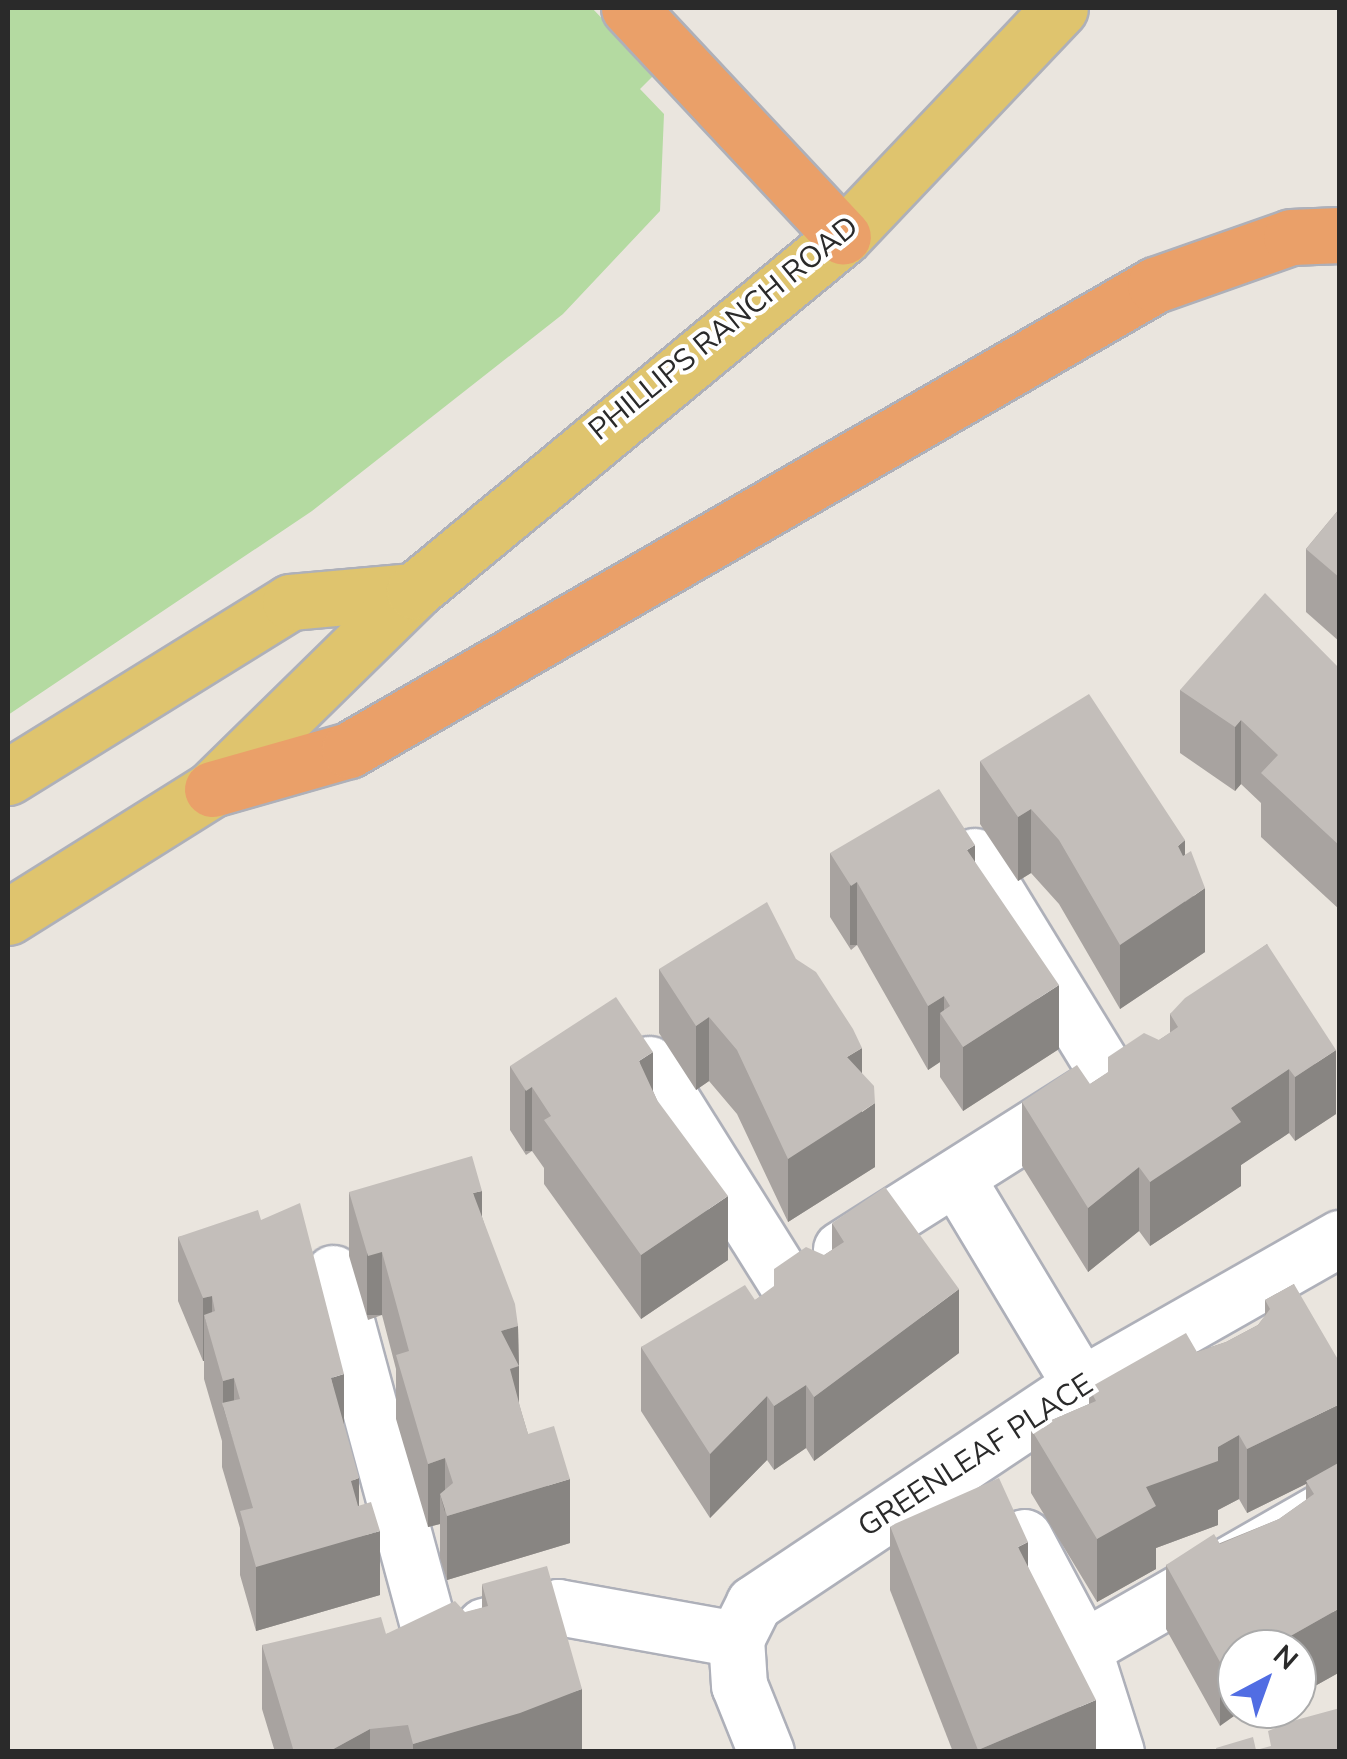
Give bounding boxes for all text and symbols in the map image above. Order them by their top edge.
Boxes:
street label: PHILLIPS RANCH ROAD [582,209,866,449]
street label: GREENLEAF PLACE [852,1367,1100,1545]
north arrow [1217,1629,1317,1729]
text: N [1265,1637,1306,1679]

